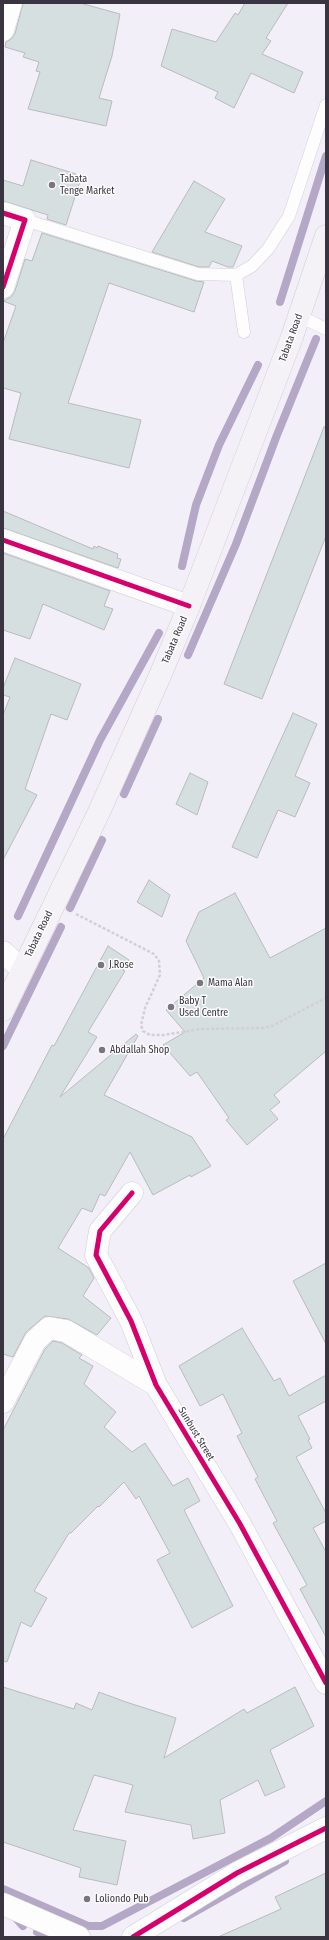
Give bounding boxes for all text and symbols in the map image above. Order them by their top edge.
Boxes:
place label: Tabata Tenge Market [60,173,114,196]
marker: Tabata Tenge Market [47,180,57,190]
street label: Tabata Road [277,312,305,364]
street label: Tabata Road [160,614,190,666]
street label: Tabata Road [23,909,55,959]
place label: J.Rose [109,959,134,971]
marker: J.Rose [96,960,106,970]
place label: Mama Alan [208,977,253,989]
marker: Mama Alan [195,978,205,988]
place label: Baby T Used Centre [179,995,228,1018]
marker: Baby T Used Centre [166,1002,176,1012]
place label: Abdallah Shop [110,1044,169,1056]
marker: Abdallah Shop [97,1045,107,1055]
street label: Sunbust Street [175,1405,217,1463]
place label: Loliondo Pub [95,1893,149,1905]
marker: Loliondo Pub [82,1894,92,1904]

